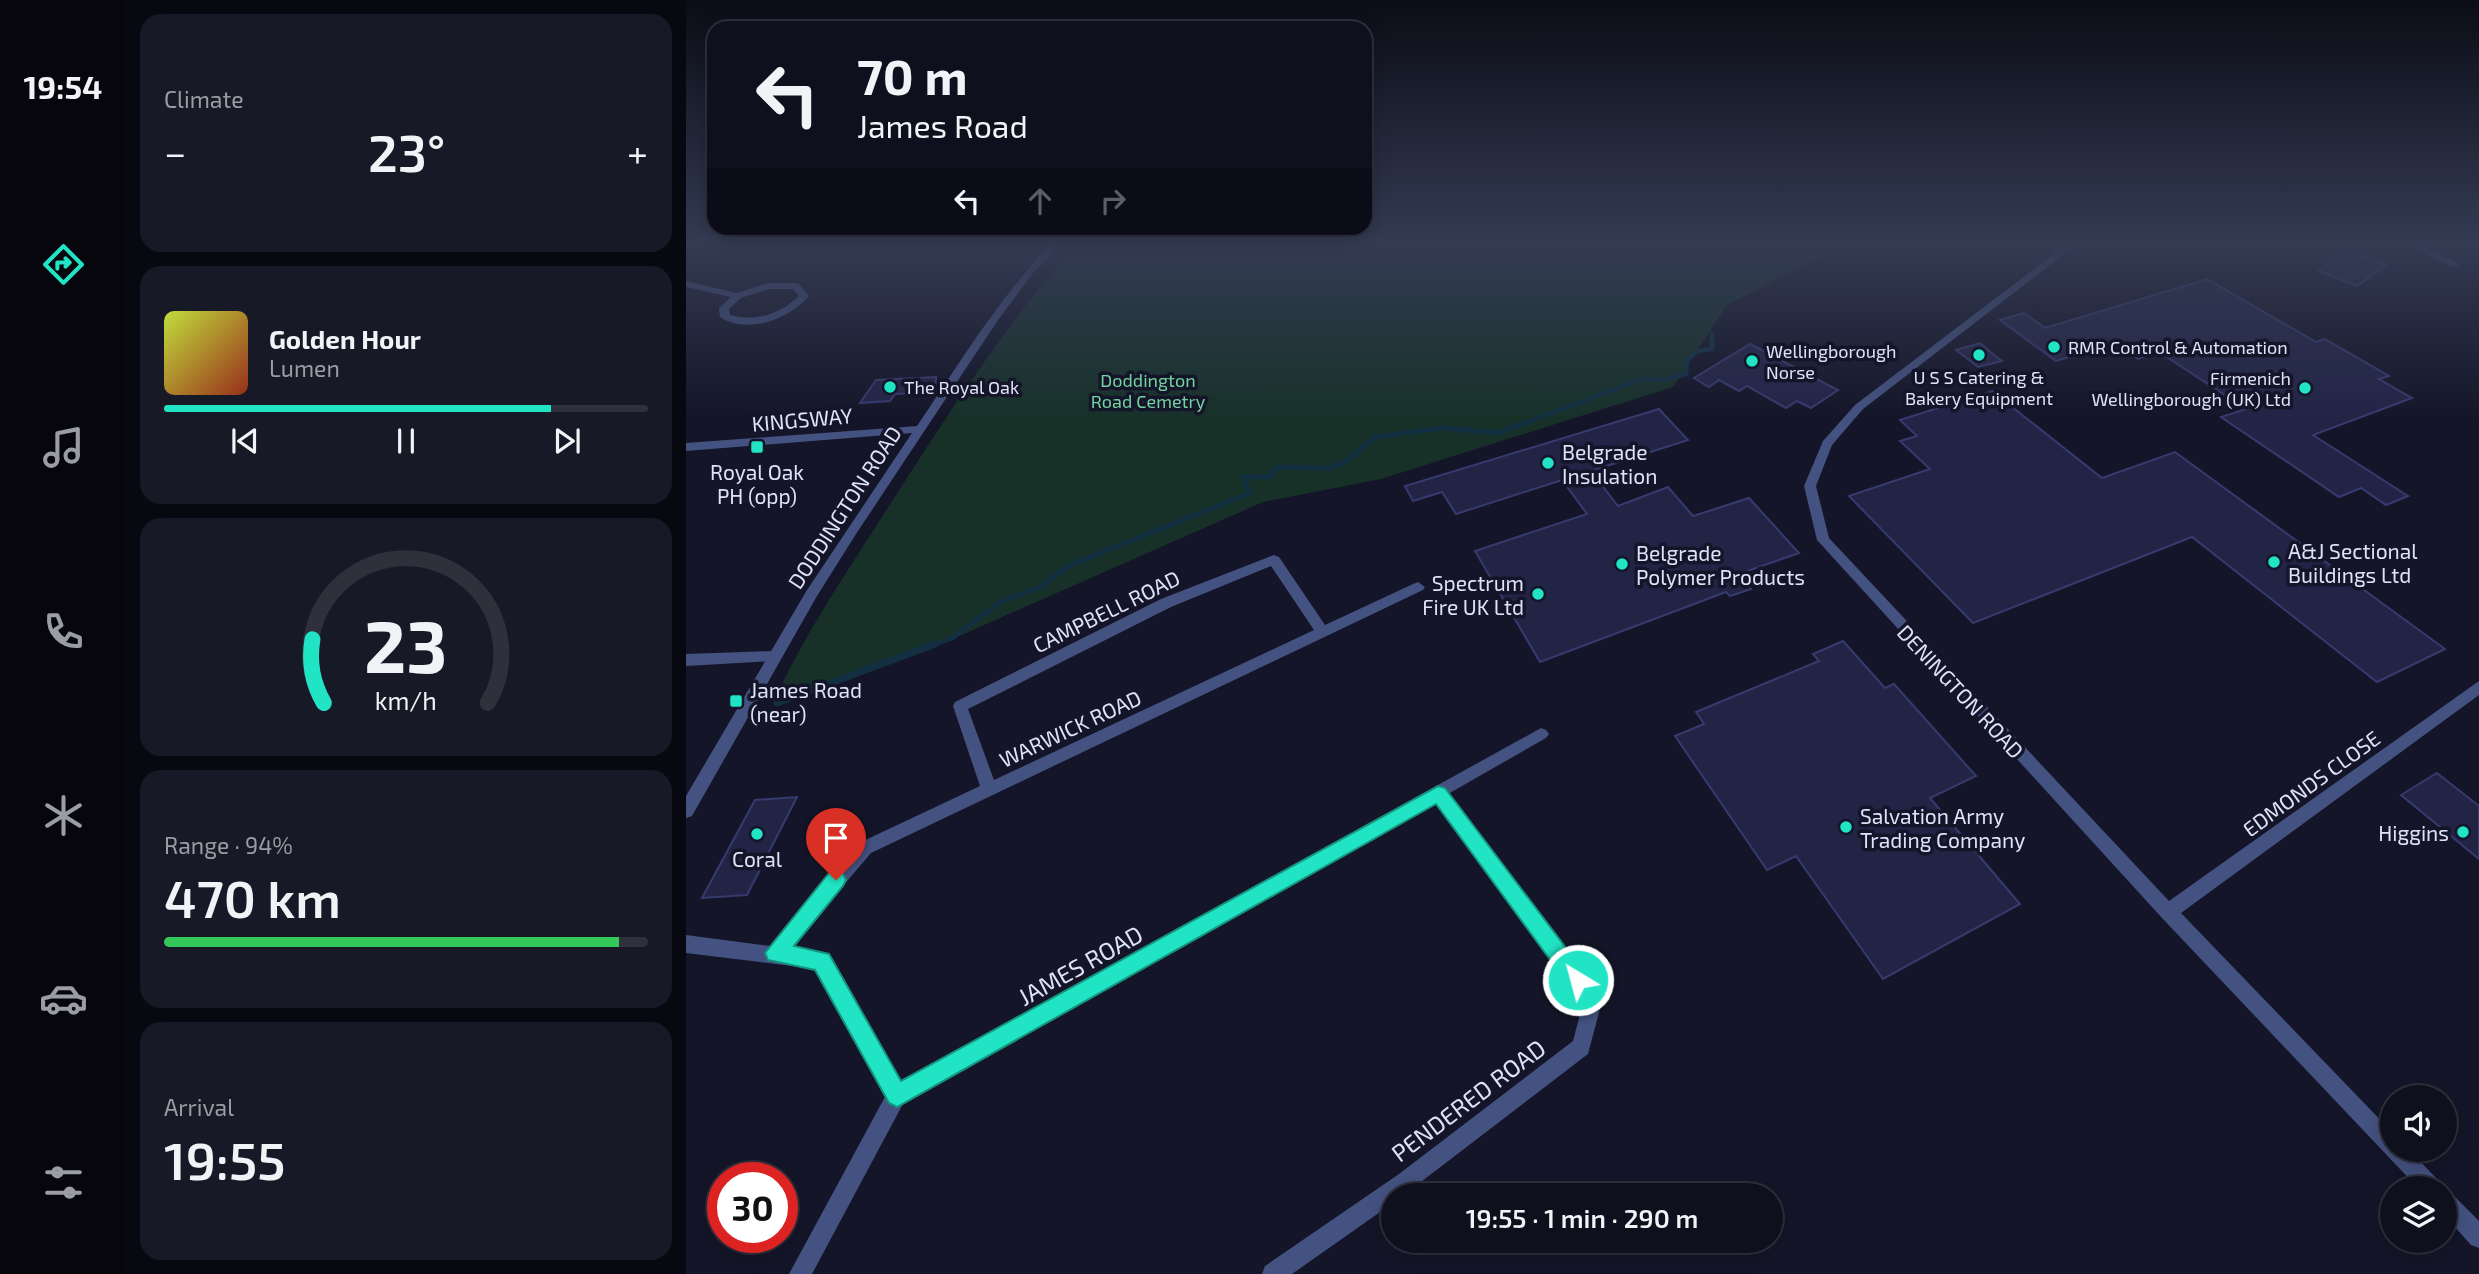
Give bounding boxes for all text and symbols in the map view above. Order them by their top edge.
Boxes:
text: 70 m [857,46,968,105]
icon: left [742,49,833,140]
text: 19:54 [24,67,102,105]
text: Climate [164,85,244,113]
text: James Road [857,106,1028,144]
text: 23° [368,120,445,182]
text: − [164,129,186,175]
text: + [627,129,648,175]
icon: left [948,182,986,220]
icon: ahead [1021,182,1059,220]
icon: right [1094,182,1132,220]
icon: directions [39,240,88,289]
text: Golden Hour [269,323,421,354]
place label: RMR Control & Automation [2068,336,2288,358]
marker: RMR Control & Automation [2046,339,2062,355]
place label: Wellingborough Norse [1766,340,1897,383]
marker: U S S Catering & Bakery Equipment [1971,347,1987,363]
marker: Wellingborough Norse [1744,353,1760,369]
text: Lumen [269,354,340,382]
place label: U S S Catering & Bakery Equipment [1905,366,2053,409]
place label: Firmenich Wellingborough (UK) Ltd [2091,367,2291,410]
park label: Doddington Road Cemetry [1091,369,1206,412]
place label: The Royal Oak [904,376,1019,398]
marker: The Royal Oak [882,379,898,395]
marker: Firmenich Wellingborough (UK) Ltd [2297,380,2313,396]
street label: KINGSWAY [751,402,853,436]
street label: DODDINGTON ROAD [782,421,906,593]
icon: previous [226,422,264,460]
icon: pause [387,422,425,460]
icon: next [548,422,586,460]
icon: music [39,423,88,472]
marker: Royal Oak PH (opp) [749,439,765,455]
place label: Belgrade Insulation [1562,439,1657,488]
marker: Belgrade Insulation [1540,455,1556,471]
place label: Royal Oak PH (opp) [710,459,804,508]
place label: A&J Sectional Buildings Ltd [2288,538,2418,587]
place label: Belgrade Polymer Products [1636,540,1805,589]
marker: A&J Sectional Buildings Ltd [2266,554,2282,570]
marker: Belgrade Polymer Products [1614,556,1630,572]
street label: CAMPBELL ROAD [1028,565,1184,657]
place label: Spectrum Fire UK Ltd [1422,570,1524,619]
marker: Spectrum Fire UK Ltd [1530,586,1546,602]
text: 23 [364,600,448,688]
icon: phone [39,607,88,656]
street label: DENINGTON ROAD [1893,619,2029,763]
place label: James Road (near) [750,677,862,726]
street label: WARWICK ROAD [995,684,1145,772]
text: km/h [375,685,437,715]
marker: James Road (near) [728,693,744,709]
street label: EDMONDS CLOSE [2238,725,2384,841]
icon: climate [39,791,88,840]
place label: Salvation Army Trading Company [1860,803,2025,852]
pin [806,808,866,880]
icon: arrive [817,819,855,857]
marker: Salvation Army Trading Company [1838,819,1854,835]
place label: Higgins [2378,820,2449,845]
marker: Higgins [2455,824,2471,840]
marker: Coral [749,826,765,842]
text: Range · 94% [164,831,293,859]
place label: Coral [732,846,783,871]
text: 470 km [164,866,341,928]
street label: JAMES ROAD [1013,919,1147,1011]
position arrow [1541,943,1615,1017]
icon: car [39,974,88,1023]
street label: PENDERED ROAD [1385,1033,1551,1167]
map controls [2380,1085,2457,1253]
button: sound [2380,1085,2457,1162]
text: Arrival [164,1093,234,1121]
text: 19:55 [164,1128,286,1190]
icon: filters [39,1158,88,1207]
speed limit sign: 30 [707,1162,798,1253]
button: layers [2380,1176,2457,1253]
text: 19:55 · 1 min · 290 m [1466,1202,1698,1233]

